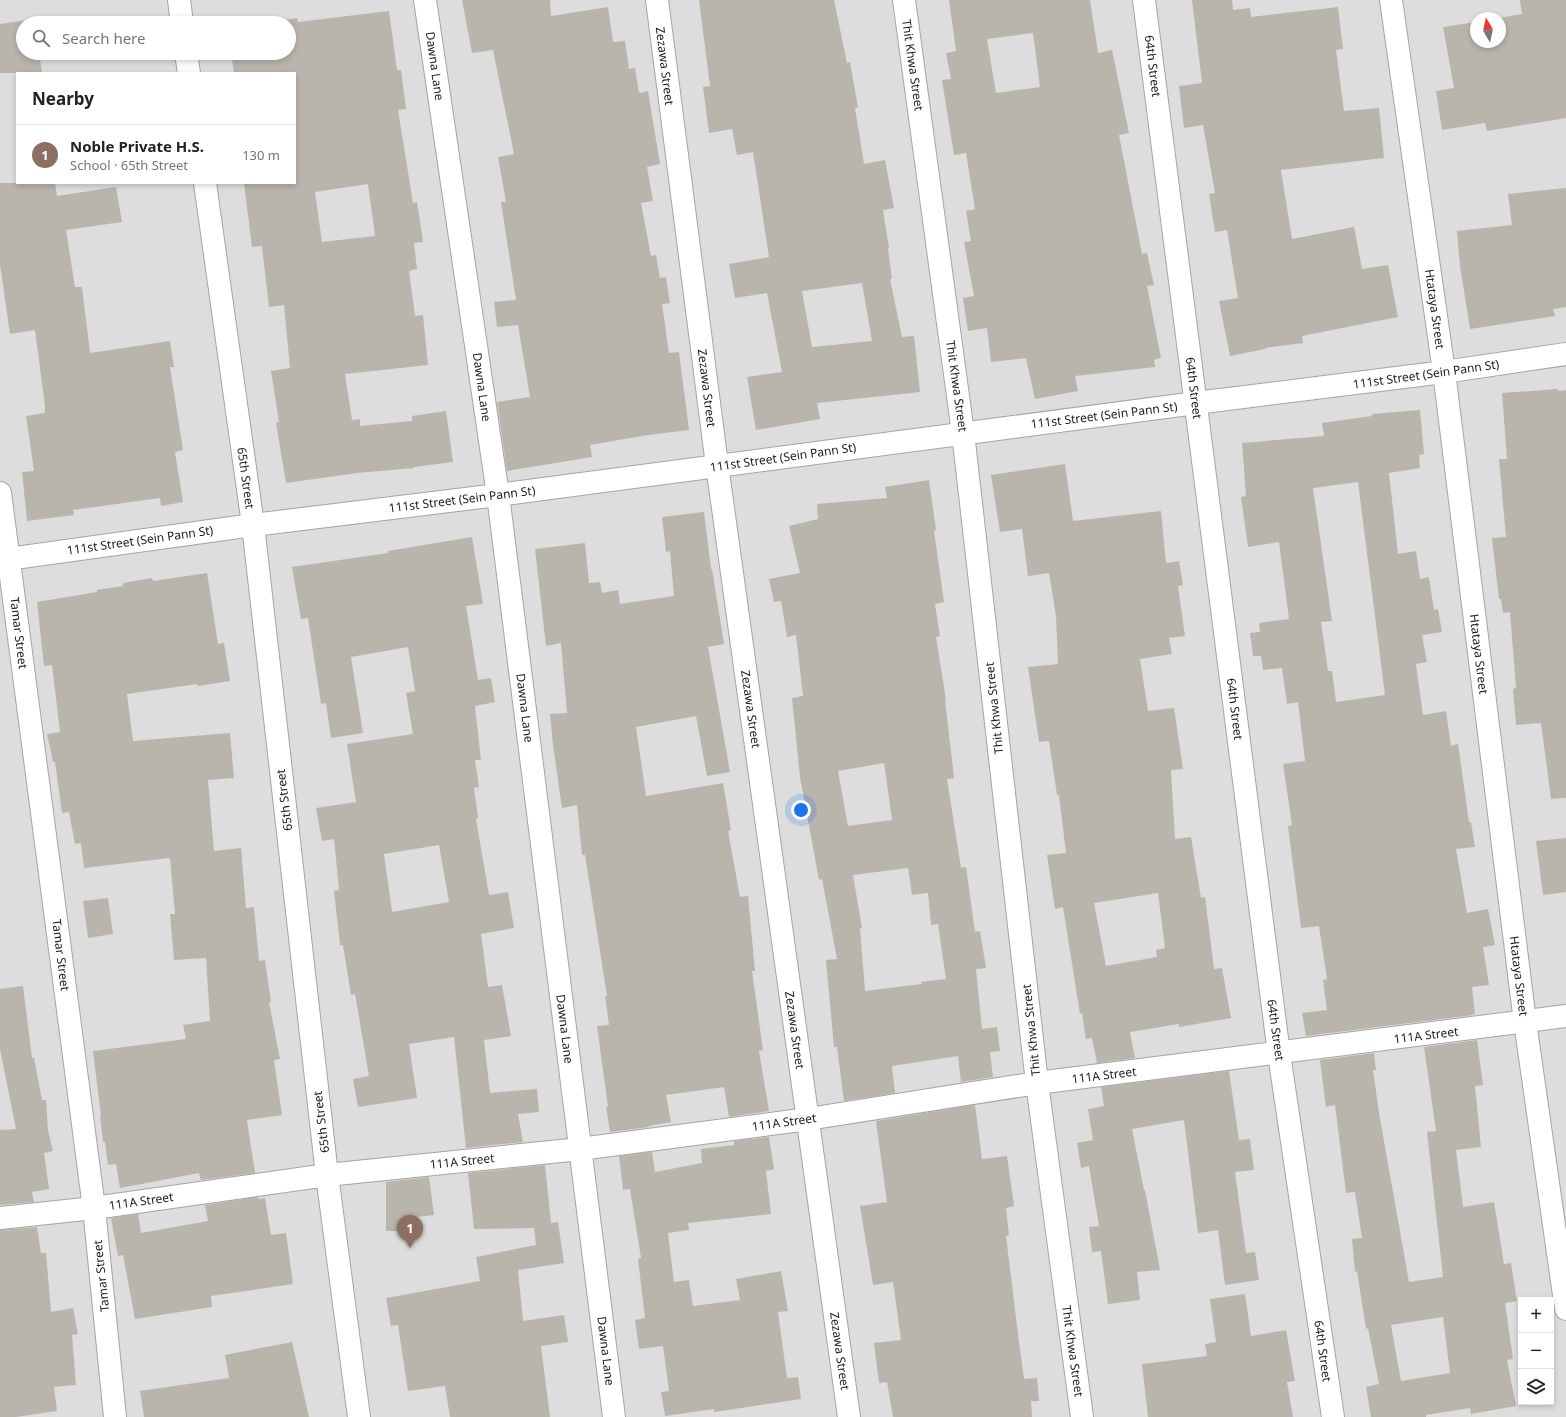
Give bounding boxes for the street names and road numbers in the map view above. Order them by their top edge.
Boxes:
street label: Thit Khwa Street [898,18,928,113]
street label: Zezawa Street [652,26,678,107]
street label: Dawna Lane [422,30,448,102]
street label: 64th Street [1141,34,1165,99]
street label: Htataya Street [1421,268,1449,351]
street label: Thit Khwa Street [942,339,972,434]
street label: Zezawa Street [694,348,720,429]
street label: Dawna Lane [469,351,495,423]
street label: 111st Street (Sein Pann St) [1352,355,1501,393]
street label: 64th Street [1182,356,1206,421]
street label: 111st Street (Sein Pann St) [1030,398,1179,432]
street label: 111st Street (Sein Pann St) [709,438,858,476]
street label: 65th Street [233,446,259,511]
street label: 111st Street (Sein Pann St) [388,482,537,516]
street label: 111st Street (Sein Pann St) [66,521,215,559]
street label: Tamar Street [6,596,32,670]
street label: Htataya Street [1466,613,1492,696]
street label: Thit Khwa Street [981,661,1007,755]
street label: Zezawa Street [737,669,765,750]
street label: Dawna Lane [512,673,538,744]
street label: 64th Street [1223,677,1247,742]
street label: 65th Street [272,767,296,832]
street label: Tamar Street [48,918,74,992]
street label: Htataya Street [1506,935,1532,1018]
street label: Thit Khwa Street [1018,983,1044,1077]
street label: Zezawa Street [781,990,809,1071]
street label: Dawna Lane [552,994,578,1065]
street label: 64th Street [1263,998,1289,1063]
street label: 111A Street [1393,1023,1460,1047]
street label: 111A Street [1071,1063,1138,1087]
street label: 65th Street [309,1089,333,1154]
street label: 111A Street [751,1109,818,1135]
street label: 111A Street [429,1149,496,1173]
street label: 111A Street [108,1188,175,1214]
street label: Tamar Street [89,1239,113,1313]
street label: Thit Khwa Street [1058,1304,1088,1399]
street label: Zezawa Street [826,1311,854,1392]
street label: Dawna Lane [593,1316,619,1387]
street label: 64th Street [1310,1319,1336,1384]

